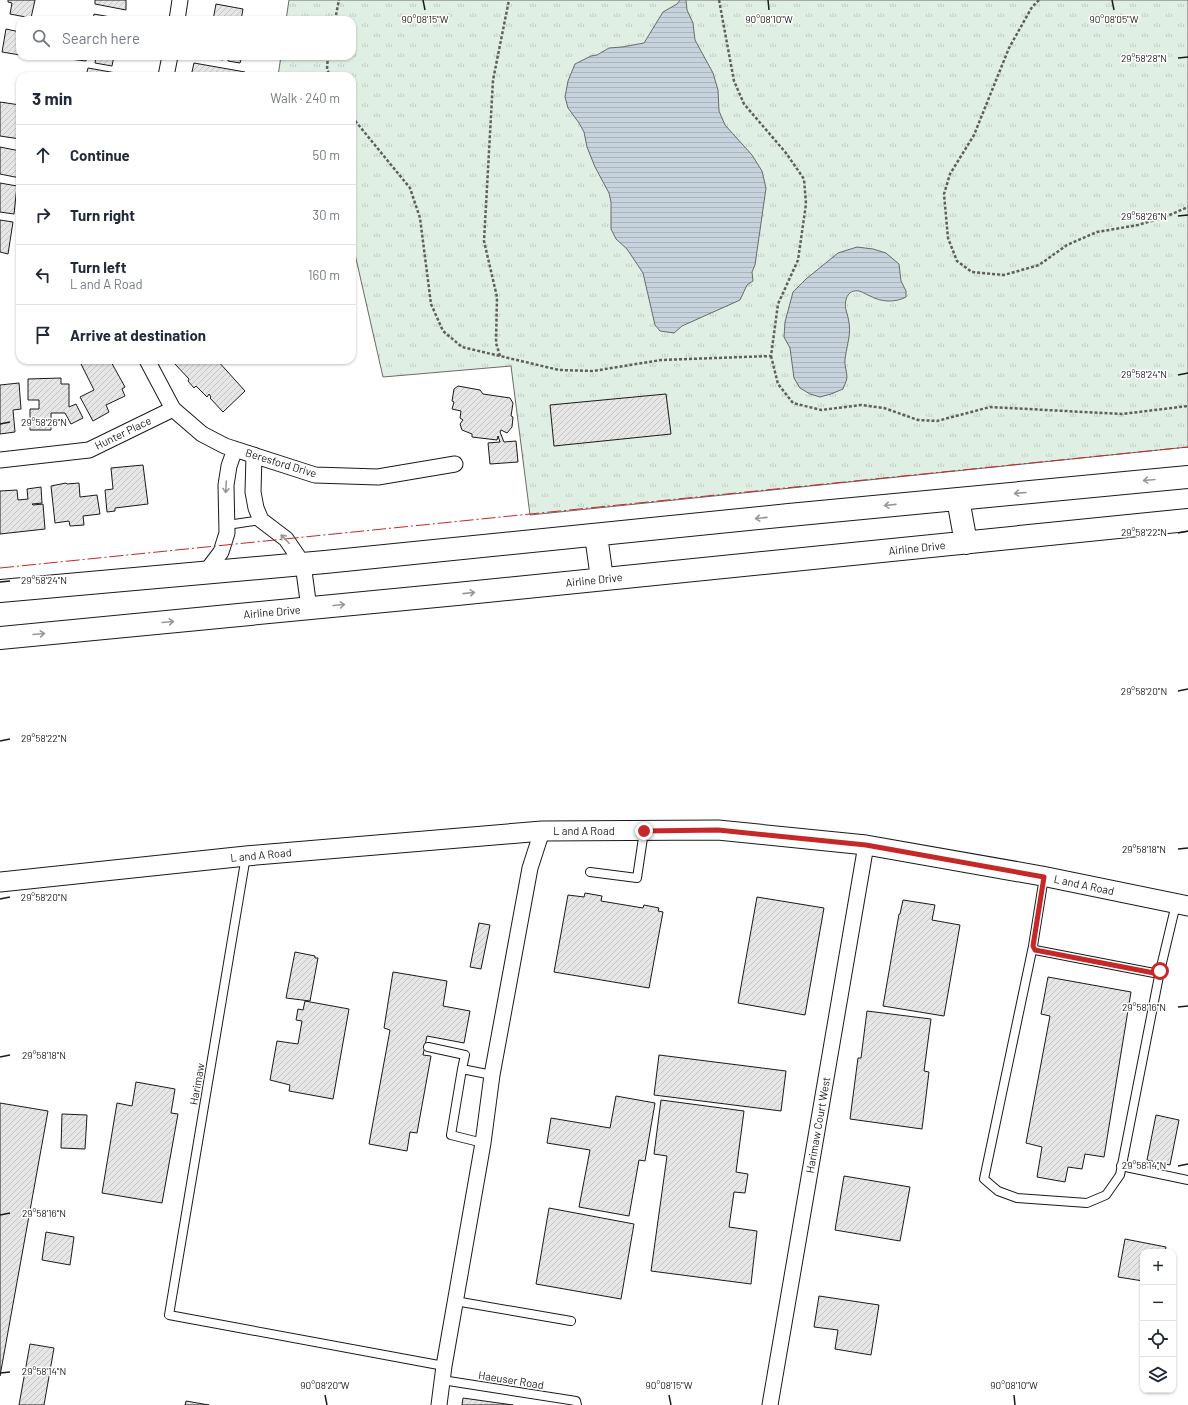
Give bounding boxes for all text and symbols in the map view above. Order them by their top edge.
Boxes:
text: 90°08'15"W [402,13,449,25]
text: 90°08'10"W [745,13,793,25]
text: 90°08'05"W [1089,13,1139,25]
search box [16,16,356,60]
icon: search [30,27,52,49]
text: Search here [62,29,140,47]
text: 29°58'28"N [1121,52,1167,64]
text: 3 min [32,88,72,108]
text: Walk · 240 m [270,90,340,106]
icon: ahead [32,144,54,166]
text: Continue [70,146,130,164]
text: 50 m [313,147,340,163]
icon: right [32,204,54,226]
text: Turn right [70,206,135,224]
text: 30 m [313,207,340,223]
text: 29°58'26"N [1121,210,1167,222]
text: Turn left [70,258,126,276]
icon: left [32,264,54,286]
text: 160 m [308,267,340,283]
text: L and A Road [70,276,142,292]
icon: arrive [32,324,54,346]
text: Arrive at destination [70,326,206,344]
text: 29°58'24"N [1121,368,1167,380]
street label: Hunter Place [92,413,153,452]
text: 29°58'26"N [21,416,67,428]
street label: Beresford Drive [244,446,318,480]
one-way arrow [1143,477,1156,484]
one-way arrow [222,480,230,493]
one-way arrow [1014,489,1027,496]
one-way arrow [884,502,897,509]
one-way arrow [755,514,768,522]
text: 29°58'22"N [1121,526,1167,538]
one-way arrow [280,534,290,544]
street label: Airline Drive [888,538,946,557]
street label: Airline Drive [565,570,623,589]
text: 29°58'24"N [21,574,67,586]
one-way arrow [462,589,475,597]
one-way arrow [332,602,345,609]
street label: Airline Drive [243,603,301,620]
one-way arrow [161,618,174,625]
one-way arrow [32,630,45,638]
text: 29°58'20"N [1121,685,1167,697]
text: 29°58'22"N [21,732,67,744]
route end [635,822,653,840]
street label: L and A Road [553,824,615,837]
text: 29°58'18"N [1122,843,1166,855]
street label: L and A Road [230,845,292,864]
street label: L and A Road [1053,872,1115,897]
text: 29°58'20"N [21,891,67,903]
route start [1151,962,1169,980]
text: 29°58'16"N [1122,1001,1166,1013]
text: 29°58'18"N [22,1049,66,1061]
street label: Harimaw [186,1062,207,1106]
street label: Harimaw Court West [803,1076,832,1174]
text: 29°58'14"N [1122,1159,1166,1171]
text: 29°58'16"N [22,1207,66,1219]
map controls [1140,1249,1176,1393]
button: + [1140,1249,1176,1285]
button: − [1140,1285,1176,1321]
button: locate [1140,1321,1176,1357]
button: layers [1140,1357,1176,1393]
text: 29°58'14"N [22,1365,66,1377]
street label: Haeuser Road [477,1368,545,1391]
text: 90°08'20"W [300,1379,350,1391]
text: 90°08'15"W [646,1379,693,1391]
text: 90°08'10"W [990,1379,1038,1391]

